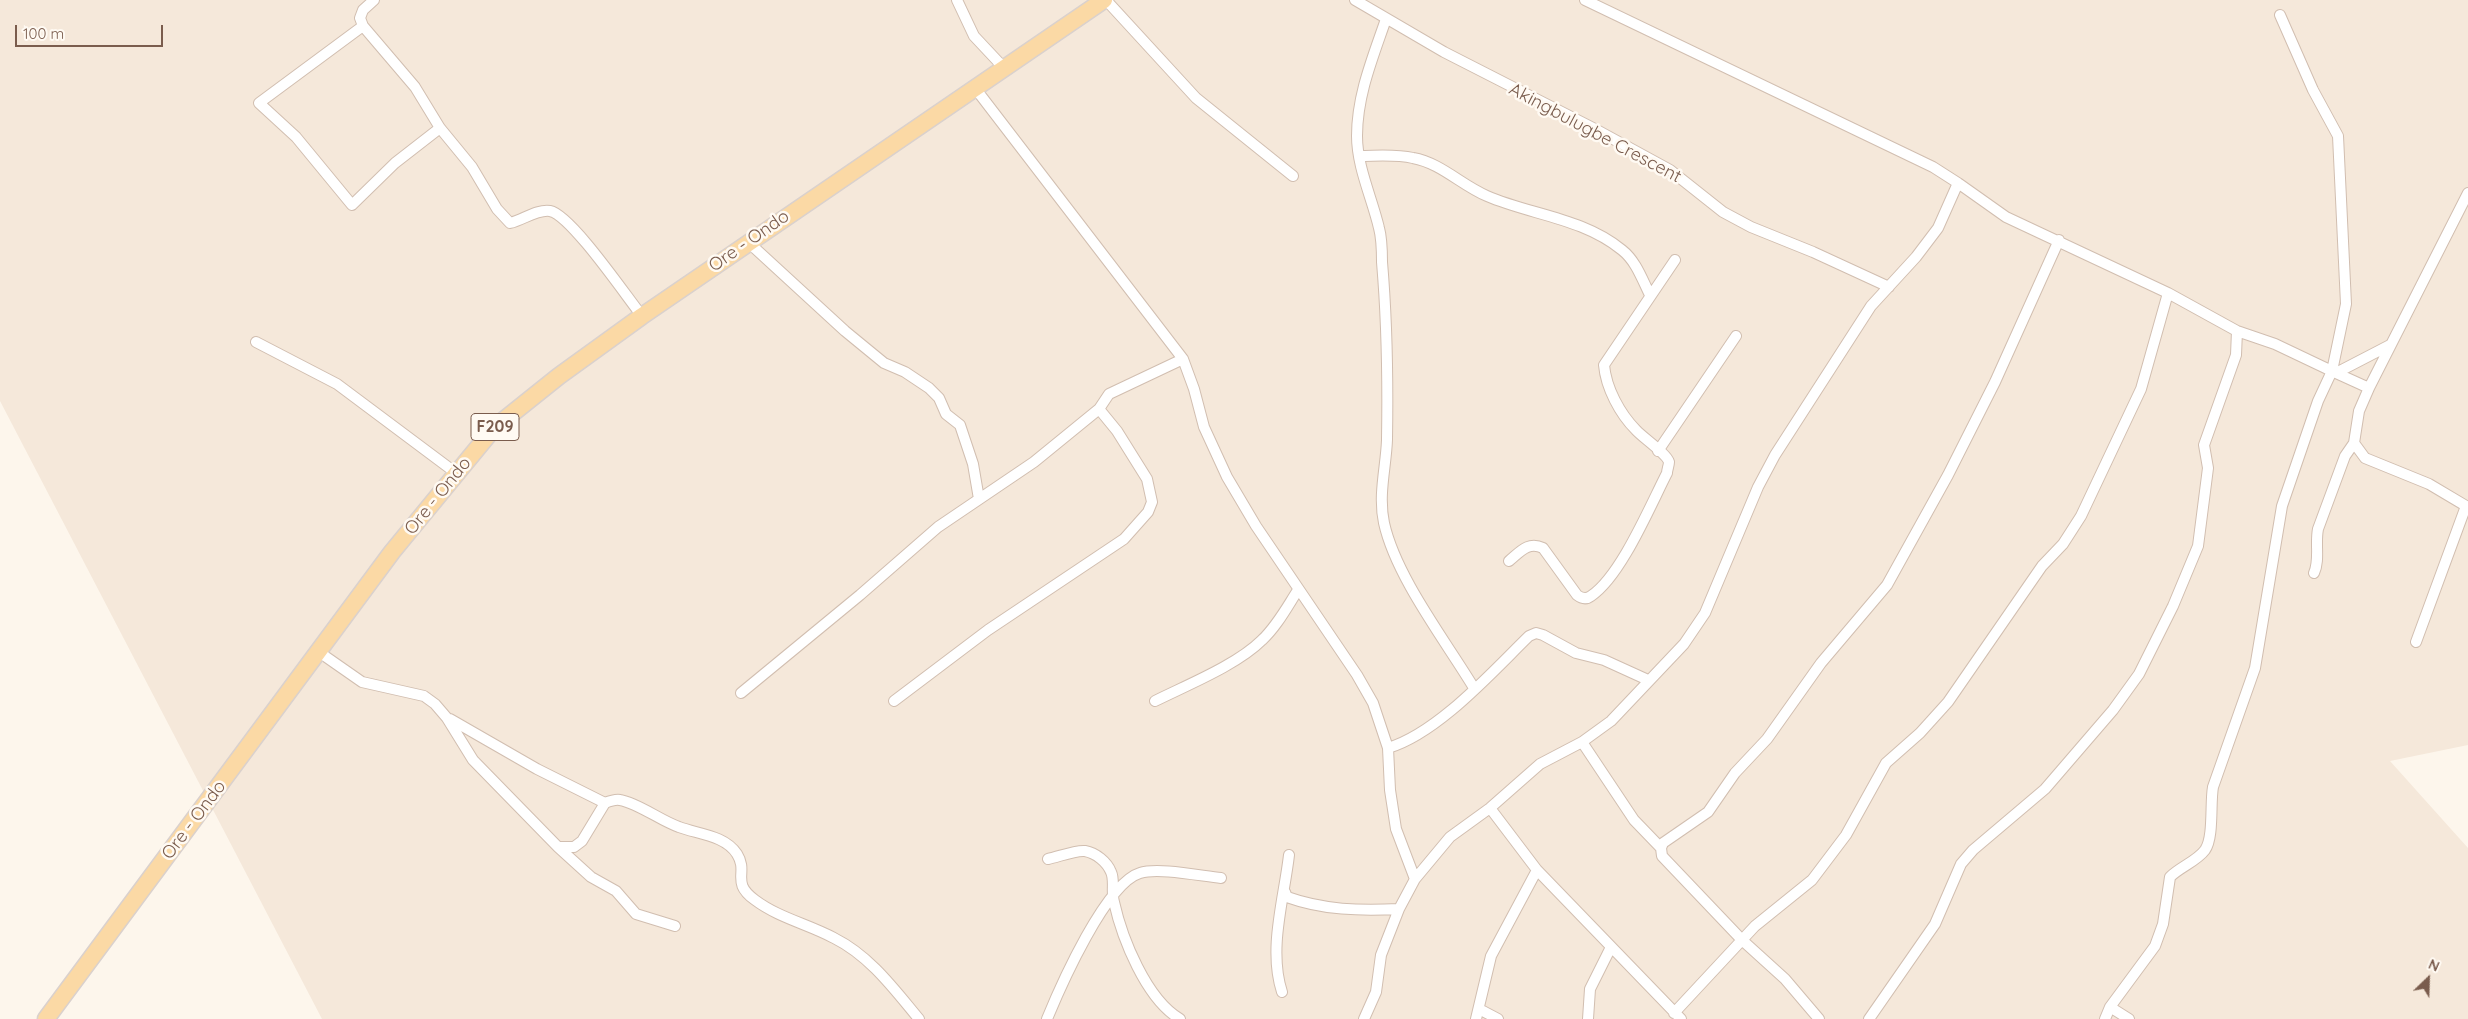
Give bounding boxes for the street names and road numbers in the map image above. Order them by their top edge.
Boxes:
street label: Akingbulugbe Crescent [1505,78,1685,188]
street label: Ore - Ondo [705,205,793,277]
road number: F209 [471,414,519,441]
street label: Ore - Ondo [400,453,476,539]
street label: Ore - Ondo [157,776,231,864]

